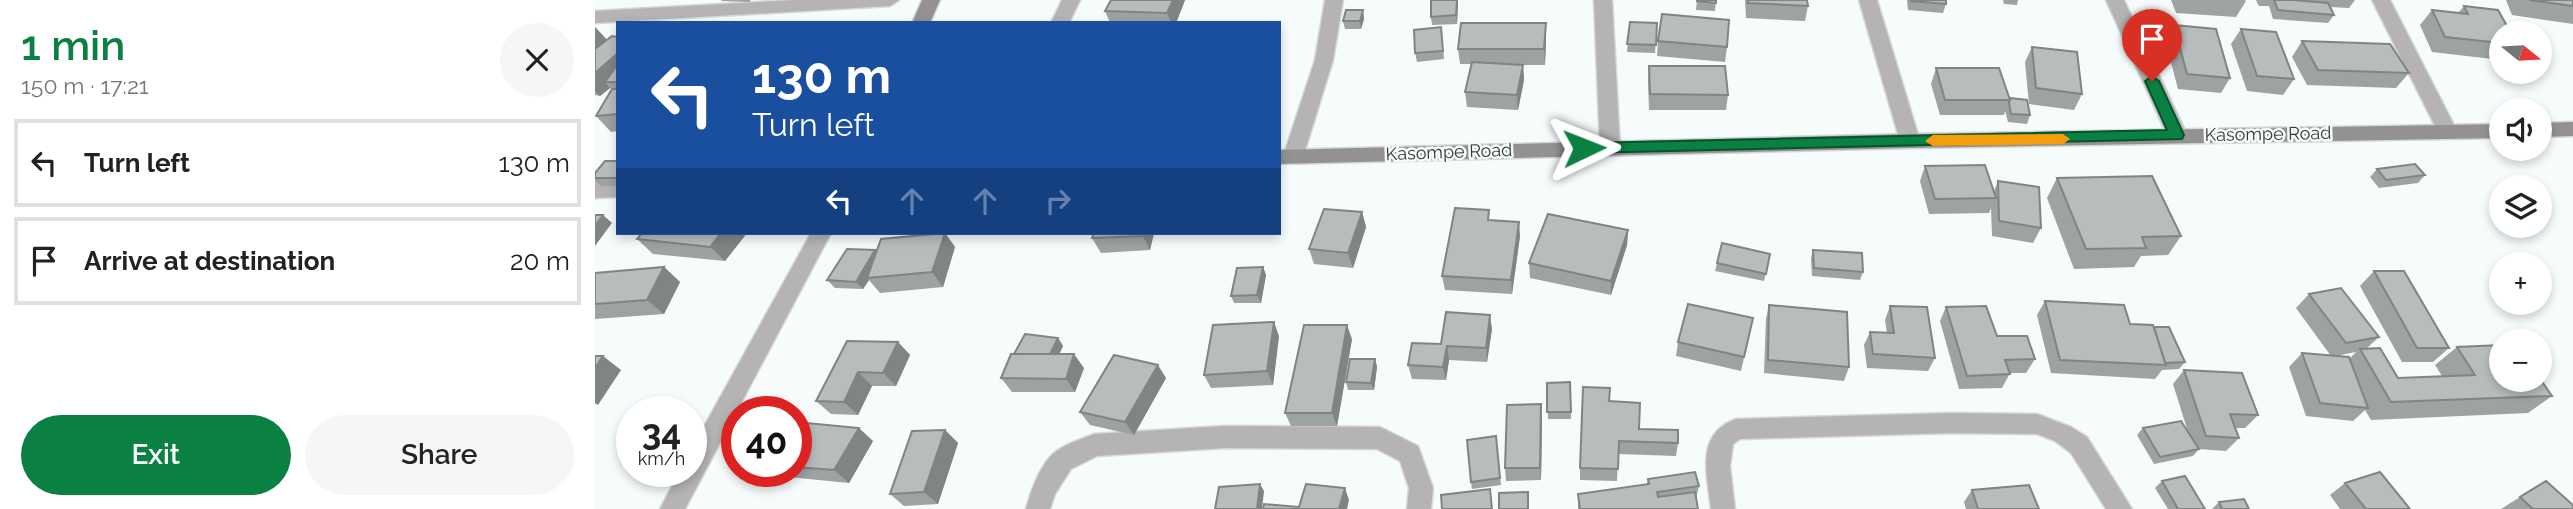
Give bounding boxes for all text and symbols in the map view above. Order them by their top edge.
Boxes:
pin [2122,9,2182,81]
icon: arrive [2133,20,2171,58]
text: 1 min [21,21,125,70]
north arrow [2489,21,2551,84]
map controls [2489,21,2552,392]
button: close [500,23,574,97]
text: 130 m [752,47,891,104]
icon: left [637,49,728,140]
text: 150 m · 17:21 [21,72,149,99]
button: sound [2489,98,2552,161]
text: Turn left [752,106,874,143]
position arrow [1547,111,1621,185]
street label: Kasompe Road [2204,122,2332,145]
street label: Kasompe Road [1385,139,1513,164]
icon: left [25,144,63,182]
text: Turn left [84,148,190,178]
text: 130 m [499,148,570,178]
button: layers [2489,175,2552,238]
icon: left [820,182,858,220]
icon: ahead [893,182,931,220]
icon: ahead [966,182,1004,220]
icon: right [1039,182,1077,220]
icon: arrive [25,242,63,280]
text: Arrive at destination [84,246,335,276]
text: 20 m [510,246,570,276]
button: + [2489,252,2552,315]
button: − [2489,329,2552,392]
speed limit sign: 40 [721,396,812,487]
text: 34 [642,412,681,453]
button: Exit [21,415,291,495]
button: Share [305,415,574,495]
text: km/h [638,448,685,469]

